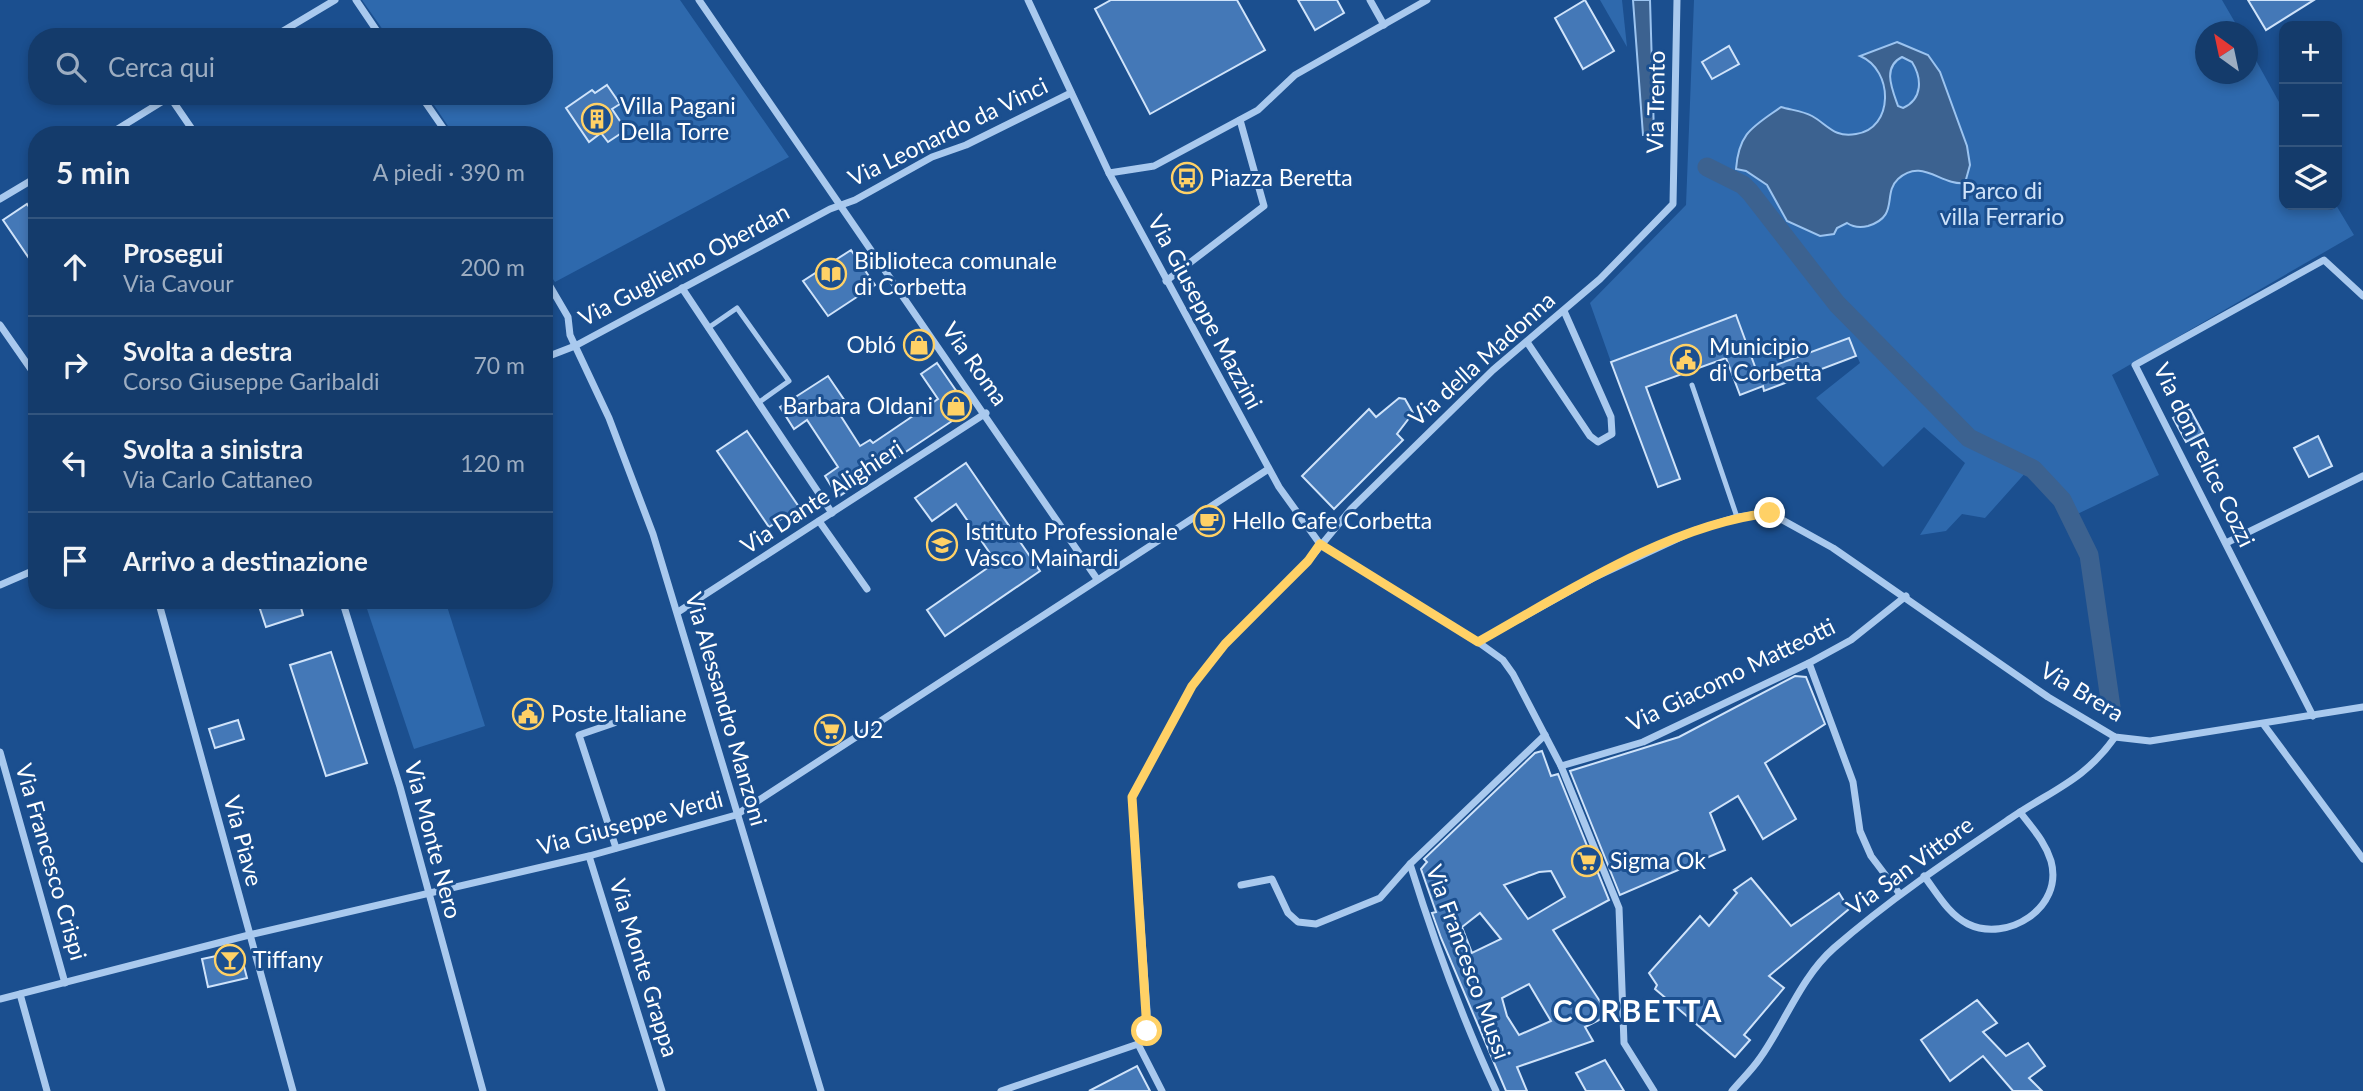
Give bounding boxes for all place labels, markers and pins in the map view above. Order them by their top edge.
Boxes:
place label: Villa Pagani Della Torre [620,91,736,145]
building icon: Villa Pagani Della Torre [580,102,614,136]
bus stop icon: Piazza Beretta [1170,161,1204,195]
place label: Piazza Beretta [1210,163,1353,191]
place label: Biblioteca comunale di Corbetta [854,246,1057,300]
library icon: Biblioteca comunale di Corbetta [814,257,848,291]
shop icon: Obló [902,328,936,362]
place label: Obló [846,330,896,358]
place label: Municipio di Corbetta [1709,332,1822,386]
public building icon: Municipio di Corbetta [1669,343,1703,377]
shop icon: Barbara Oldani [939,389,973,423]
place label: Barbara Oldani [782,391,933,419]
cafe icon: Hello Cafe Corbetta [1192,504,1226,538]
place label: Hello Cafe Corbetta [1232,506,1432,534]
place label: Istituto Professionale Vasco Mainardi [965,517,1178,571]
school or university icon: Istituto Professionale Vasco Mainardi [925,528,959,562]
public building icon: Poste Italiane [511,697,545,731]
place label: Poste Italiane [551,699,687,727]
supermarket icon: U2 [813,713,847,747]
place label: U2 [853,715,883,743]
supermarket icon: Sigma Ok [1570,844,1604,878]
place label: Sigma Ok [1610,846,1706,874]
bar icon: Tiffany [213,943,247,977]
place label: Tiffany [253,945,323,973]

